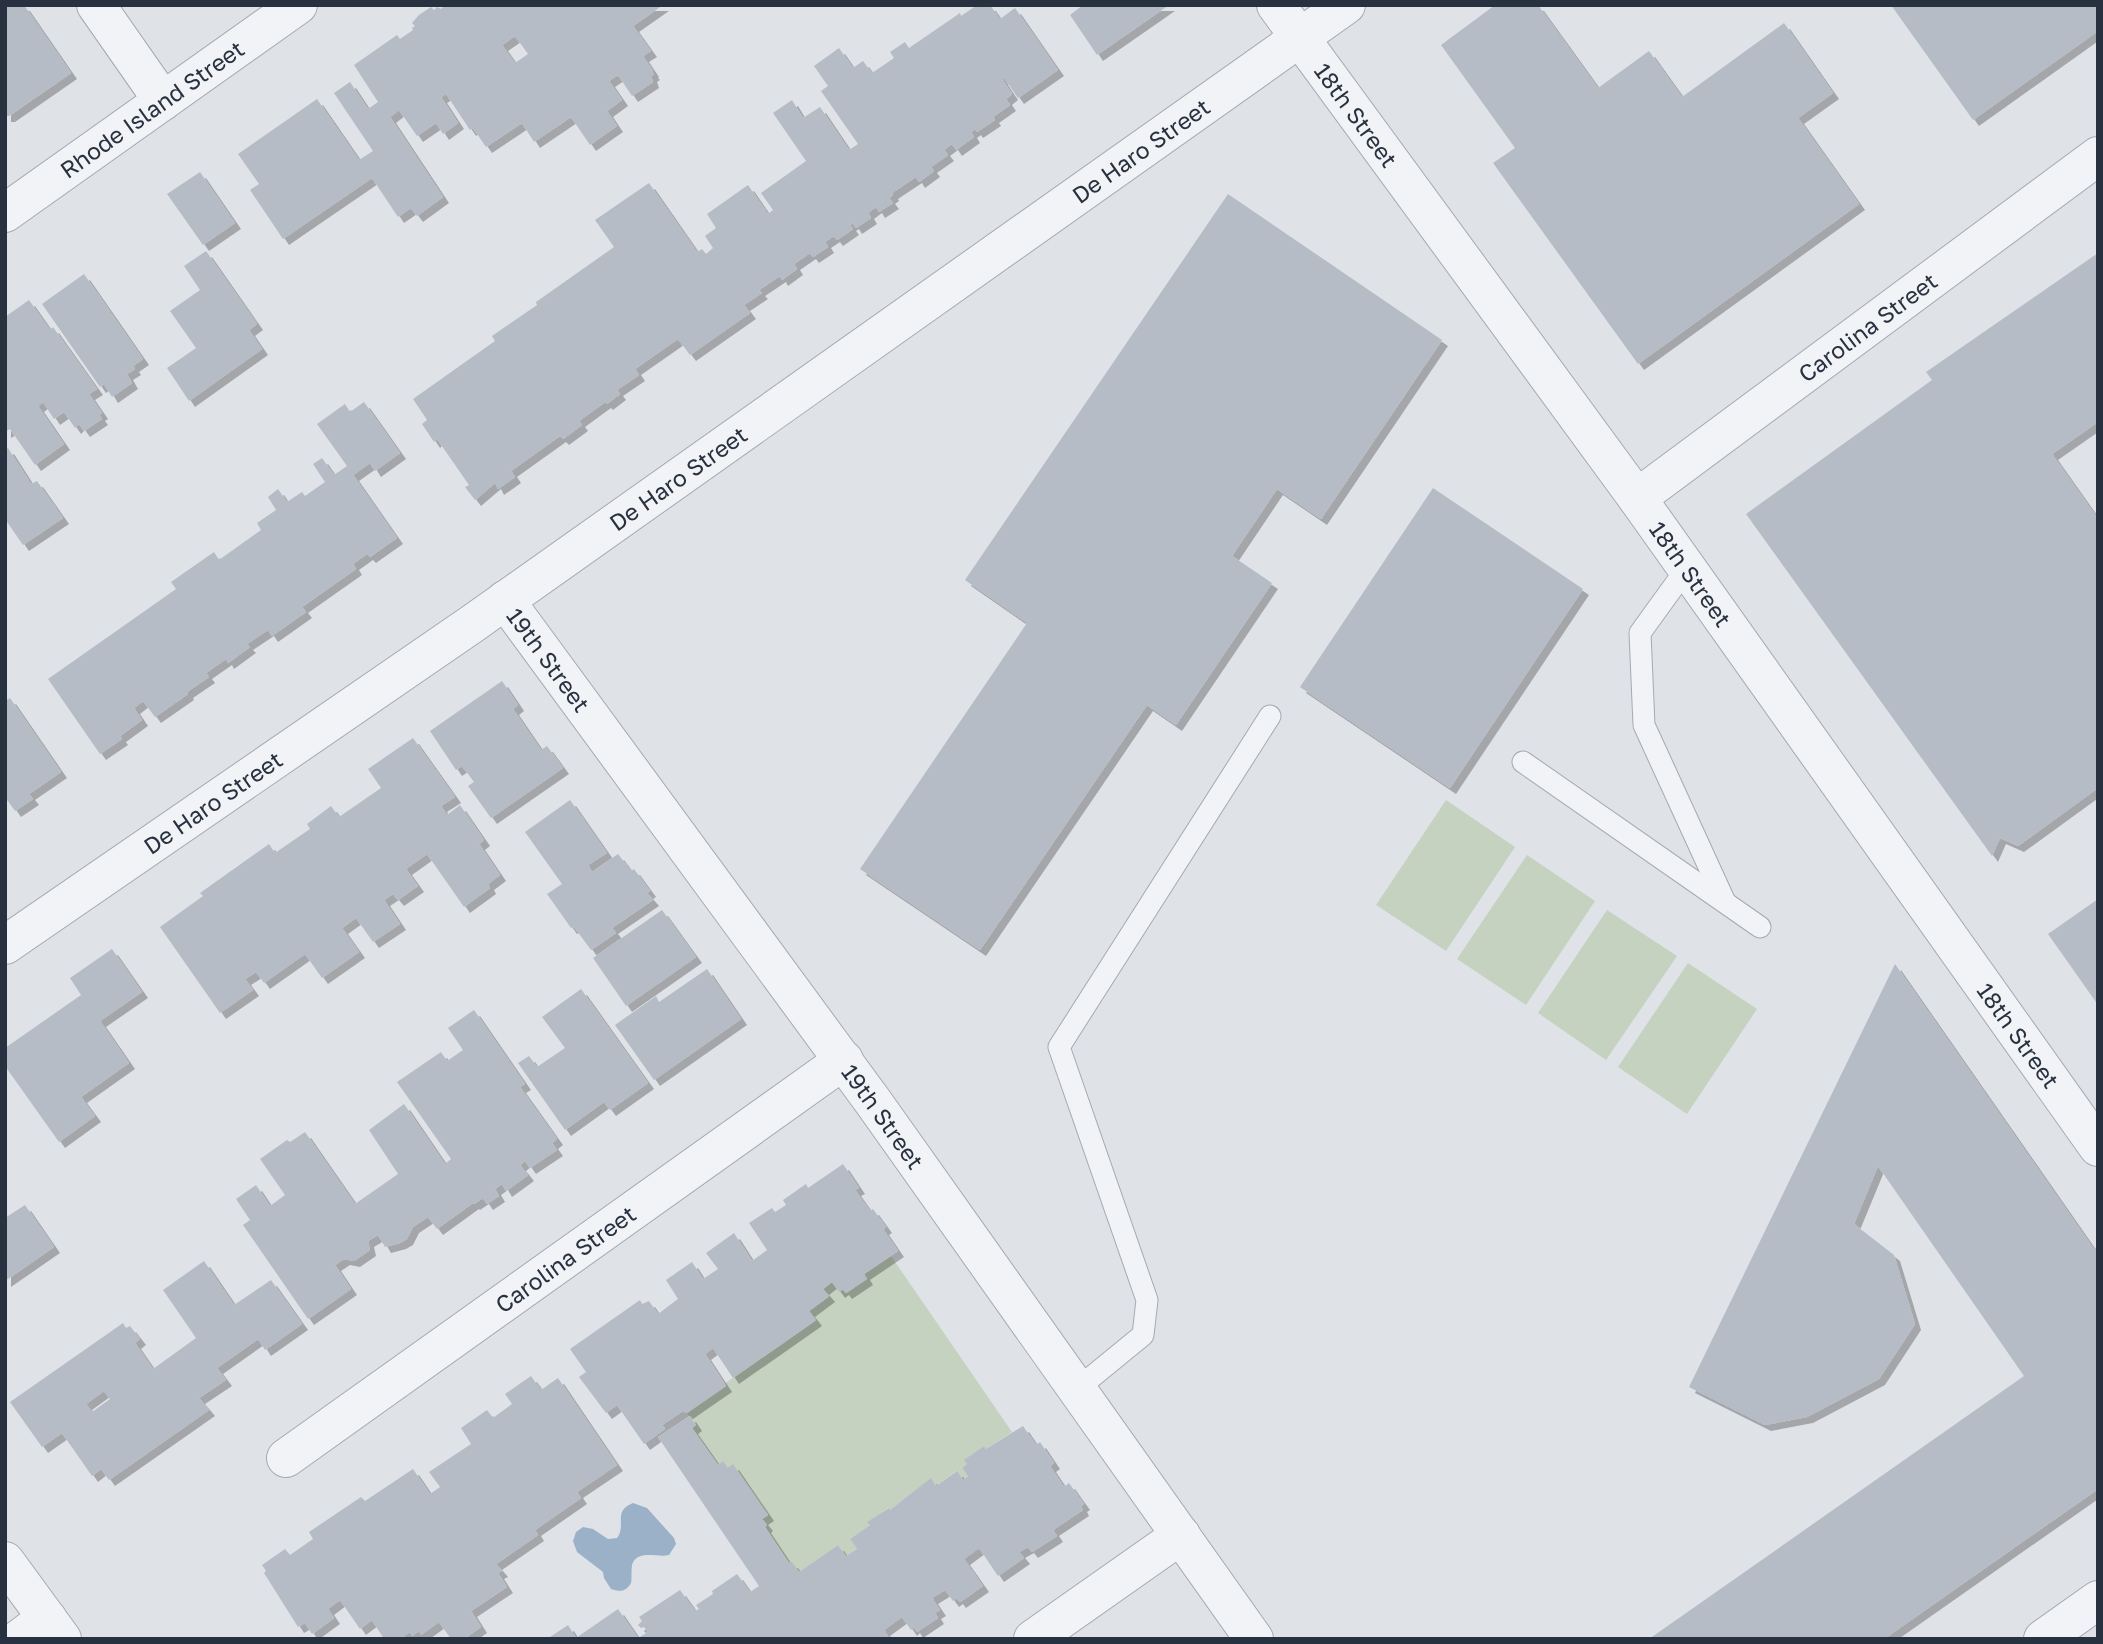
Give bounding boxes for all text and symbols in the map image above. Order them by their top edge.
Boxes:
street label: Rhode Island Street [54,34,249,184]
street label: 18th Street [1309,57,1404,172]
street label: De Haro Street [1066,92,1215,209]
street label: Carolina Street [1793,266,1942,388]
street label: De Haro Street [604,420,752,536]
street label: 18th Street [1644,516,1738,632]
street label: 19th Street [501,602,596,717]
street label: De Haro Street [138,745,287,860]
street label: 18th Street [1972,977,2065,1093]
street label: 19th Street [836,1058,930,1174]
street label: Carolina Street [490,1199,641,1318]

